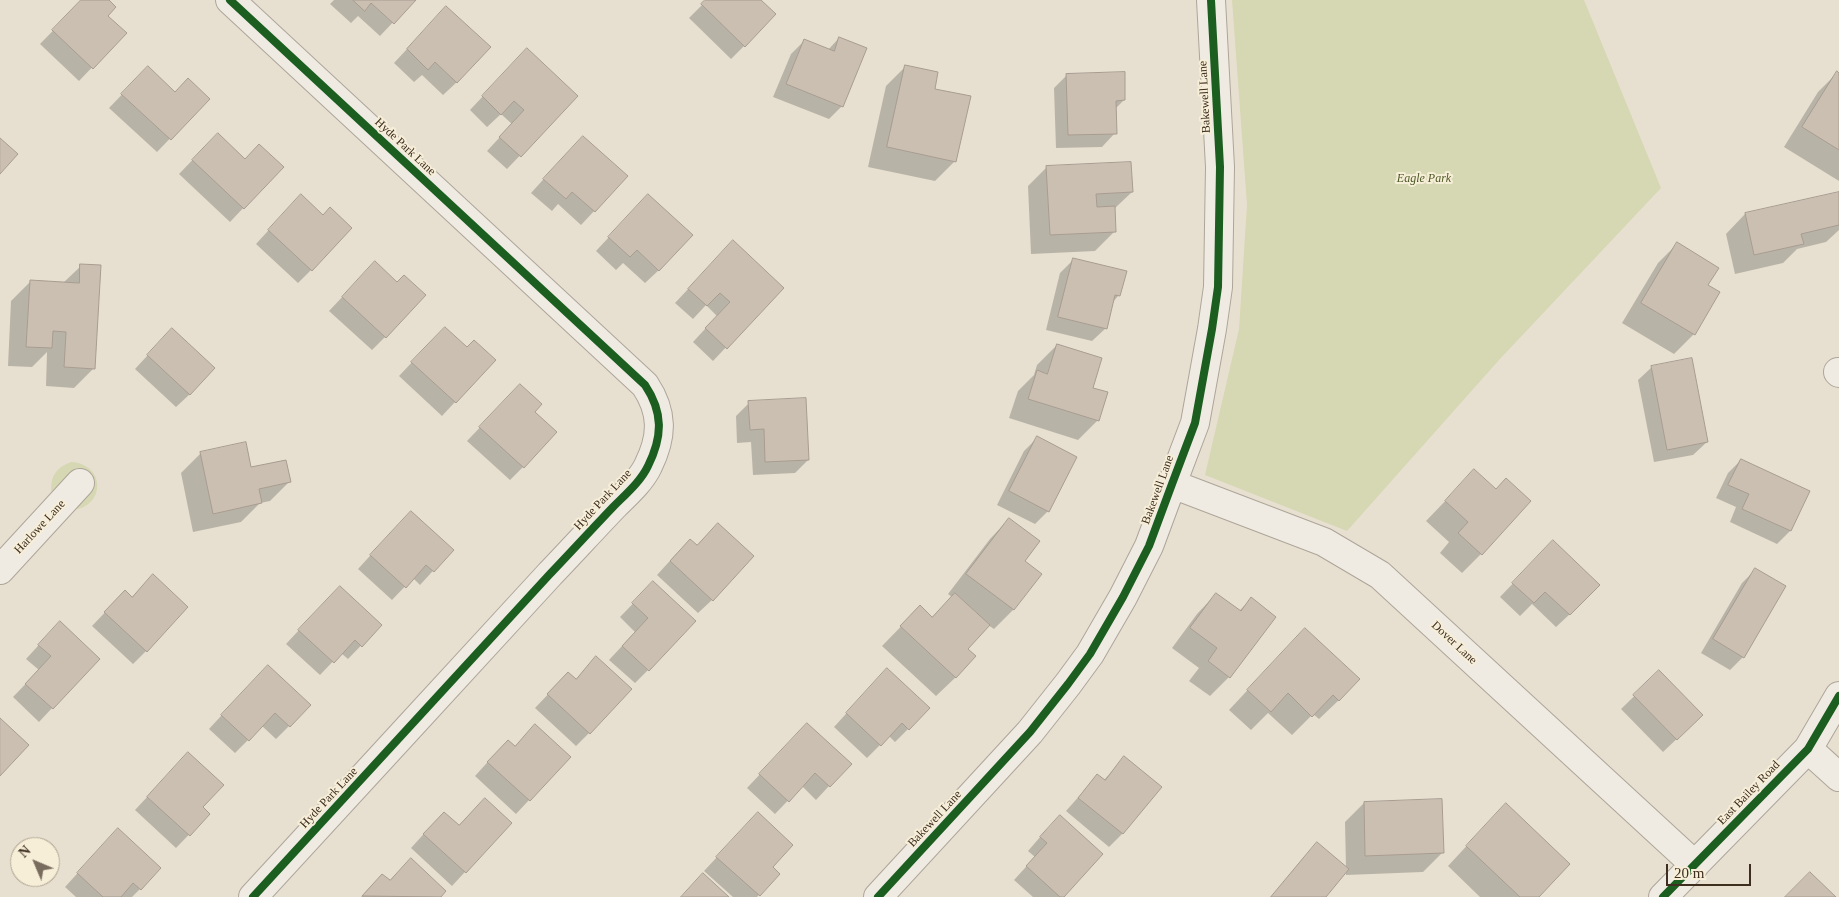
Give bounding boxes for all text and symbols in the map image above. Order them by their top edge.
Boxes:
street label: Bakewell Lane [1196,61,1214,133]
street label: Hyde Park Lane [372,115,438,179]
park label: Eagle Park [1397,172,1451,186]
street label: Bakewell Lane [1139,454,1177,526]
street label: Hyde Park Lane [571,467,635,533]
street label: Harlowe Lane [11,497,69,557]
street label: Dover Lane [1428,618,1480,668]
street label: East Bailey Road [1715,758,1783,828]
street label: Hyde Park Lane [297,765,361,831]
street label: Bakewell Lane [905,788,965,850]
north arrow [10,837,60,887]
text: N [16,843,34,861]
scale bar [1669,854,1754,886]
text: 20 m [1674,865,1704,881]

